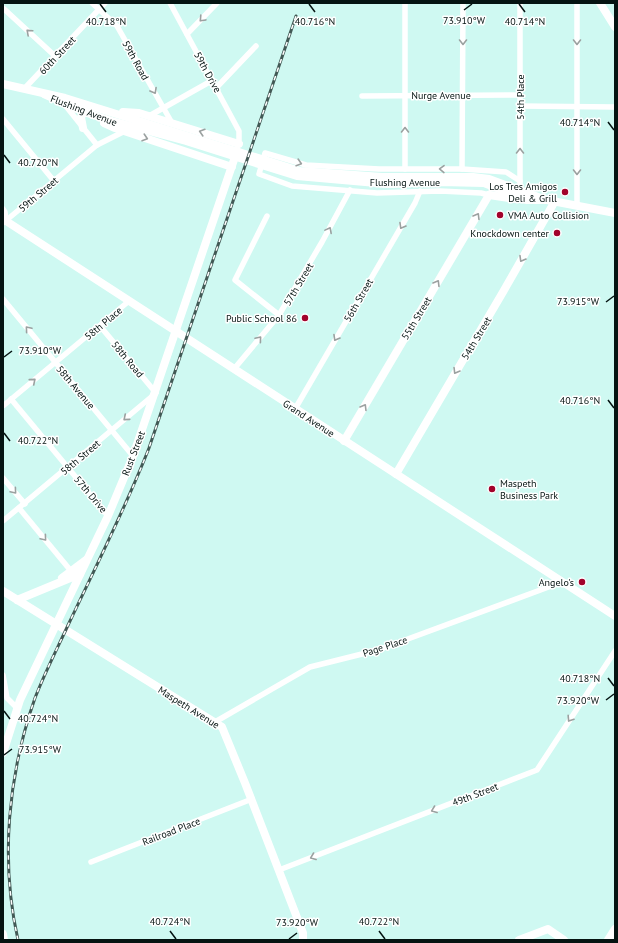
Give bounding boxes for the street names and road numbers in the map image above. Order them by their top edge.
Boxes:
street label: 60th Street [36,33,79,77]
street label: 59th Road [119,38,152,82]
street label: 59th Drive [191,49,224,95]
street label: 54th Place [514,74,527,120]
street label: Nurge Avenue [411,89,471,102]
street label: Flushing Avenue [49,92,119,129]
street label: 59th Street [16,174,61,215]
street label: Flushing Avenue [370,176,440,189]
street label: 57th Street [281,260,317,308]
street label: 56th Street [341,276,376,324]
street label: 55th Street [399,294,435,342]
street label: 58th Place [82,304,125,343]
street label: 54th Street [459,314,495,362]
street label: 58th Road [109,338,147,380]
street label: 58th Avenue [53,363,98,412]
street label: Grand Avenue [280,397,337,440]
street label: Rust Street [119,428,148,477]
street label: 58th Street [58,437,103,478]
street label: 57th Drive [71,473,110,516]
street label: Page Place [361,633,409,660]
street label: Maspeth Avenue [156,683,222,731]
street label: 49th Street [450,780,500,809]
street label: Railroad Place [140,814,202,848]

